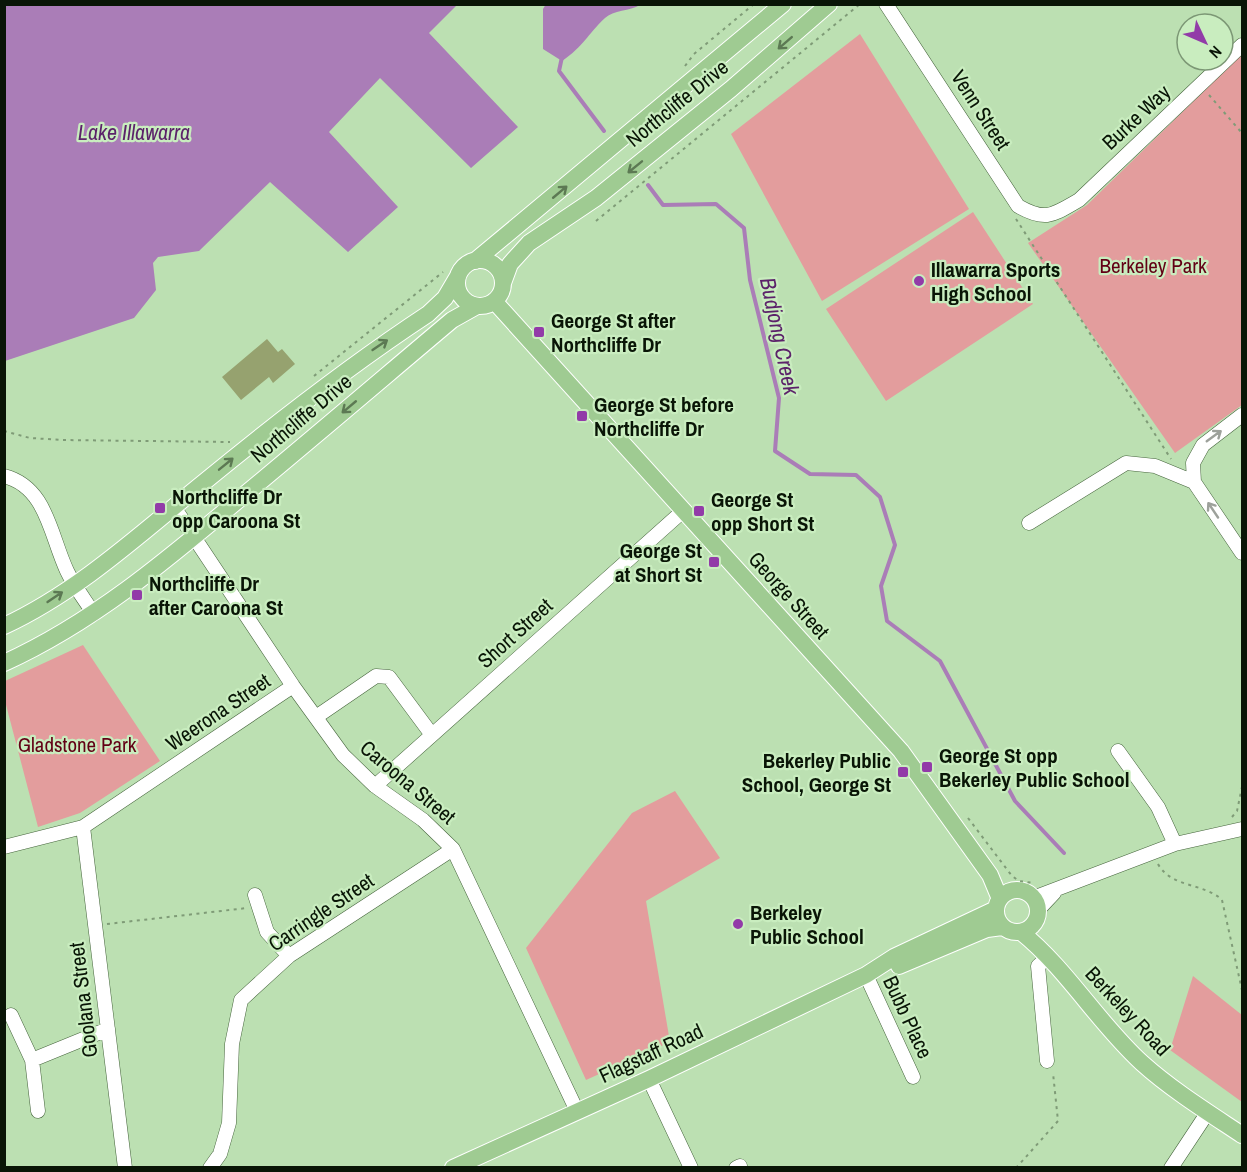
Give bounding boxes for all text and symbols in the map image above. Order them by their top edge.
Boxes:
north arrow [1175,12,1235,72]
one-way arrow [778,36,793,50]
text: N [1205,41,1227,63]
street label: Northcliffe Drive [620,53,734,153]
street label: Venn Street [944,64,1018,156]
street label: Burke Way [1096,78,1177,156]
water label: Lake Illawarra [78,117,190,147]
one-way arrow [627,160,643,173]
one-way arrow [551,185,567,198]
park label: Berkeley Park [1099,251,1207,280]
place label: Illawarra Sports High School [931,255,1060,308]
marker: Illawarra Sports High School [912,274,926,288]
water label: Budjong Creek [753,275,807,398]
place label: George St after Northcliffe Dr [551,306,676,359]
marker: George St after Northcliffe Dr [532,325,546,339]
one-way arrow [371,339,388,351]
street label: Northcliffe Drive [244,367,358,469]
place label: George St before Northcliffe Dr [594,390,734,443]
one-way arrow [342,400,357,414]
marker: George St before Northcliffe Dr [575,409,589,423]
one-way arrow [1206,430,1222,442]
one-way arrow [217,458,233,471]
place label: Northcliffe Dr opp Caroona St [172,482,300,535]
place label: George St opp Short St [711,485,815,538]
marker: Northcliffe Dr opp Caroona St [153,501,167,515]
one-way arrow [1207,502,1219,518]
marker: George St opp Short St [692,504,706,518]
place label: George St at Short St [615,536,702,589]
street label: George Street [742,545,836,645]
marker: George St at Short St [707,555,721,569]
place label: Northcliffe Dr after Caroona St [149,569,283,622]
marker: Northcliffe Dr after Caroona St [130,588,144,602]
one-way arrow [47,591,63,603]
street label: Short Street [471,591,559,675]
street label: Weerona Street [160,666,276,758]
park label: Gladstone Park [18,730,137,759]
street label: Caroona Street [354,733,462,831]
place label: George St opp Bekerley Public School [939,741,1129,794]
place label: Bekerley Public School, George St [742,746,891,799]
marker: George St opp Bekerley Public School [920,760,934,774]
marker: Bekerley Public School, George St [896,765,910,779]
street label: Carringle Street [263,866,380,958]
place label: Berkeley Public School [750,898,864,951]
marker: Berkeley Public School [731,917,745,931]
street label: Goolana Street [62,941,104,1059]
street label: Berkeley Road [1079,960,1177,1062]
street label: Bubb Place [876,971,940,1063]
street label: Flagstaff Road [594,1016,708,1090]

